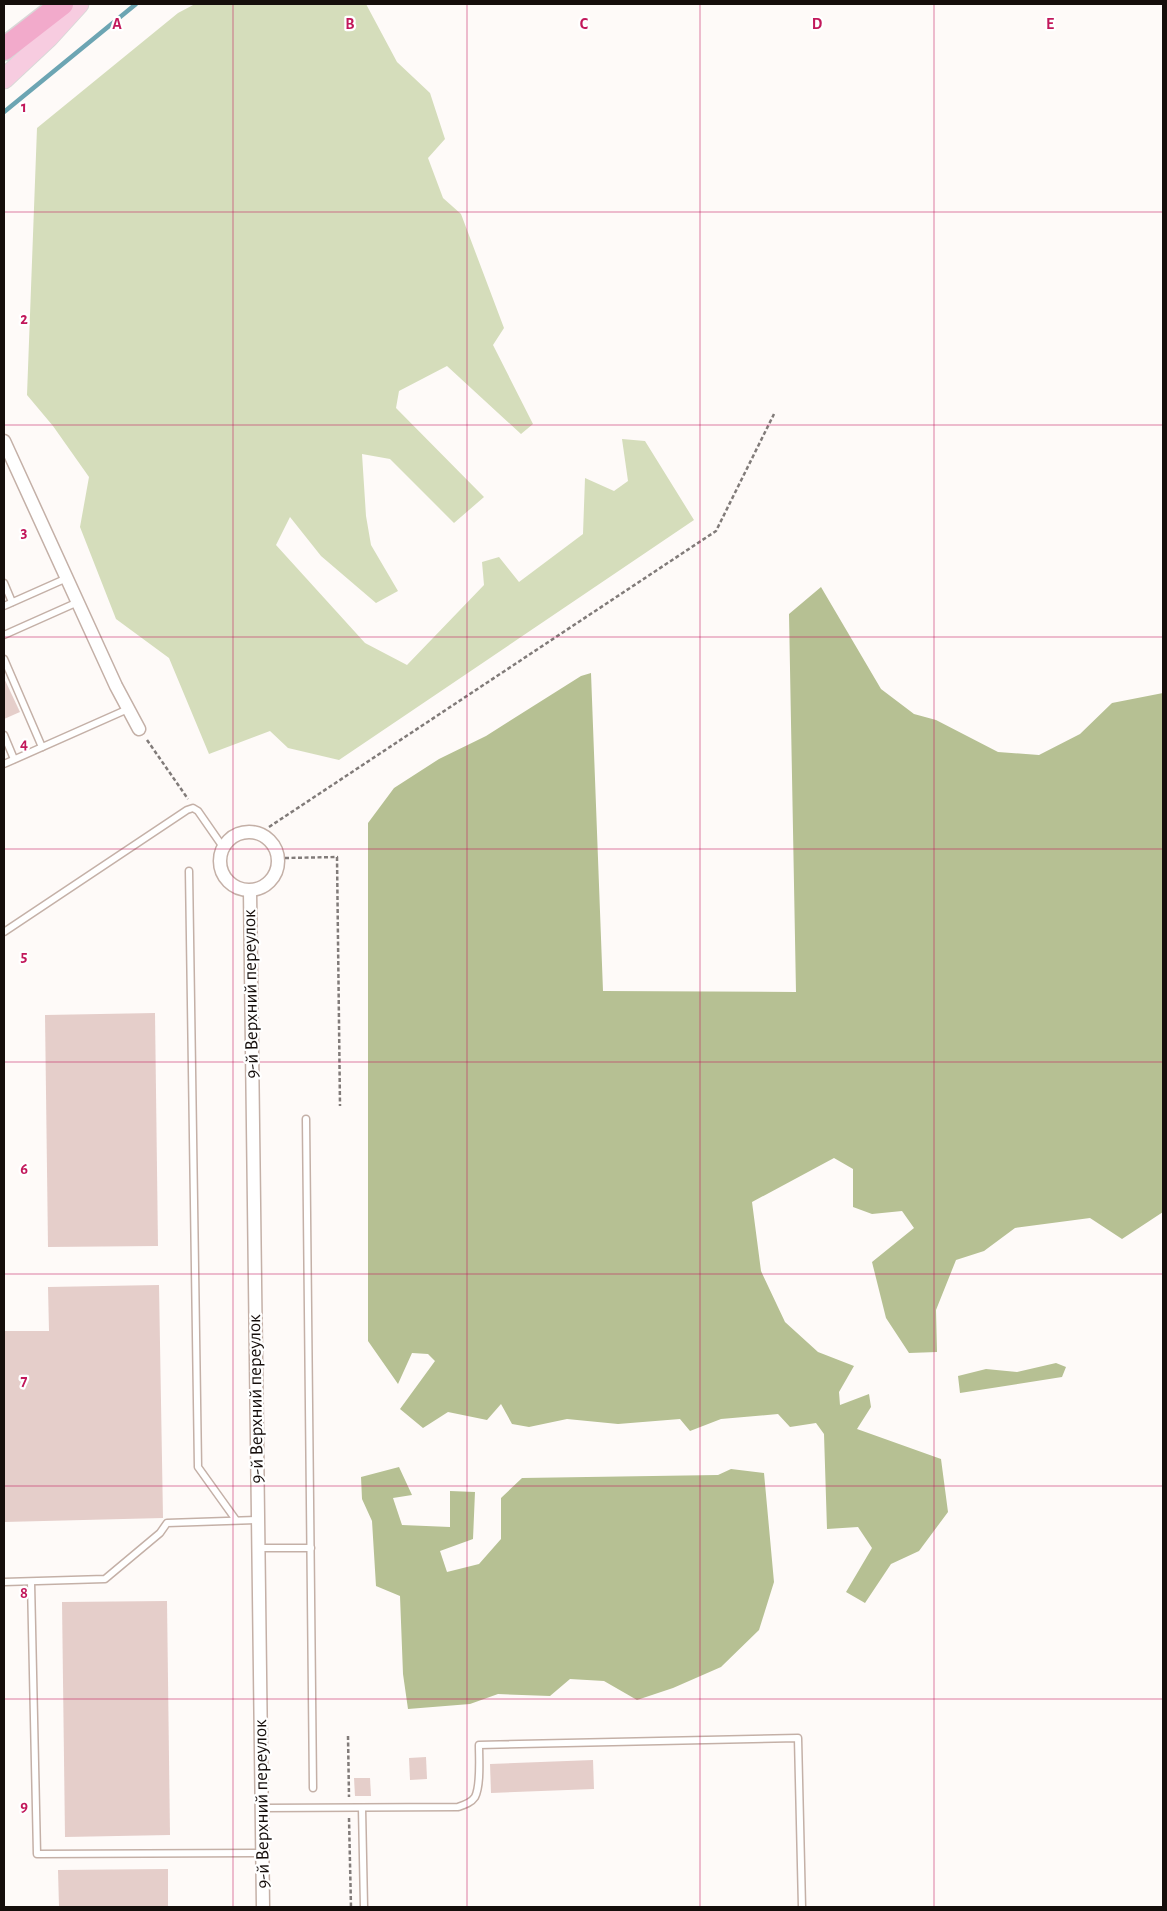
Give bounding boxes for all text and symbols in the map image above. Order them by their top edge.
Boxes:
text: A [112,16,122,32]
text: B [345,16,355,32]
text: C [580,16,589,32]
text: D [812,16,823,32]
text: E [1046,16,1054,32]
text: 1 [21,99,27,115]
text: 2 [20,311,28,327]
text: 3 [21,524,28,540]
text: 4 [20,736,28,752]
street label: 9-й Верхний переулок [240,909,262,1079]
text: 5 [21,948,28,964]
text: 6 [20,1161,28,1177]
street label: 9-й Верхний переулок [245,1314,267,1484]
text: 7 [21,1373,28,1389]
text: 8 [20,1585,28,1601]
street label: 9-й Верхний переулок [251,1719,273,1889]
text: 9 [20,1798,28,1814]

